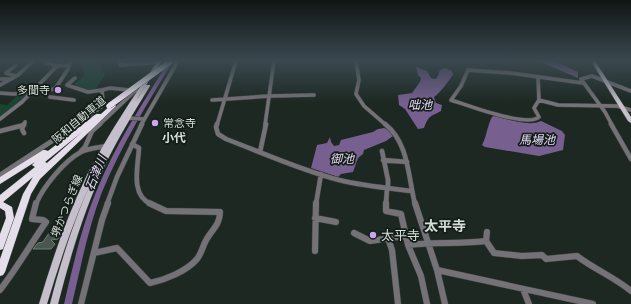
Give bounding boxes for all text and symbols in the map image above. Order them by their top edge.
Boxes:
place label: 多聞寺 [17,84,50,97]
marker: 多聞寺 [53,85,63,95]
street label: 阪和自動車道 [50,94,108,146]
water label: 咄池 [408,98,433,112]
place label: 常念寺 [163,117,196,130]
marker: 常念寺 [150,118,160,128]
district label: 小代 [162,131,186,145]
water label: 馬場池 [519,133,556,147]
water label: 石津川 [83,152,110,192]
water label: 御池 [330,152,355,166]
street label: 堺かつらぎ線 [49,173,85,239]
district label: 太平寺 [424,218,466,234]
place label: 太平寺 [381,228,420,243]
marker: 太平寺 [368,230,378,240]

